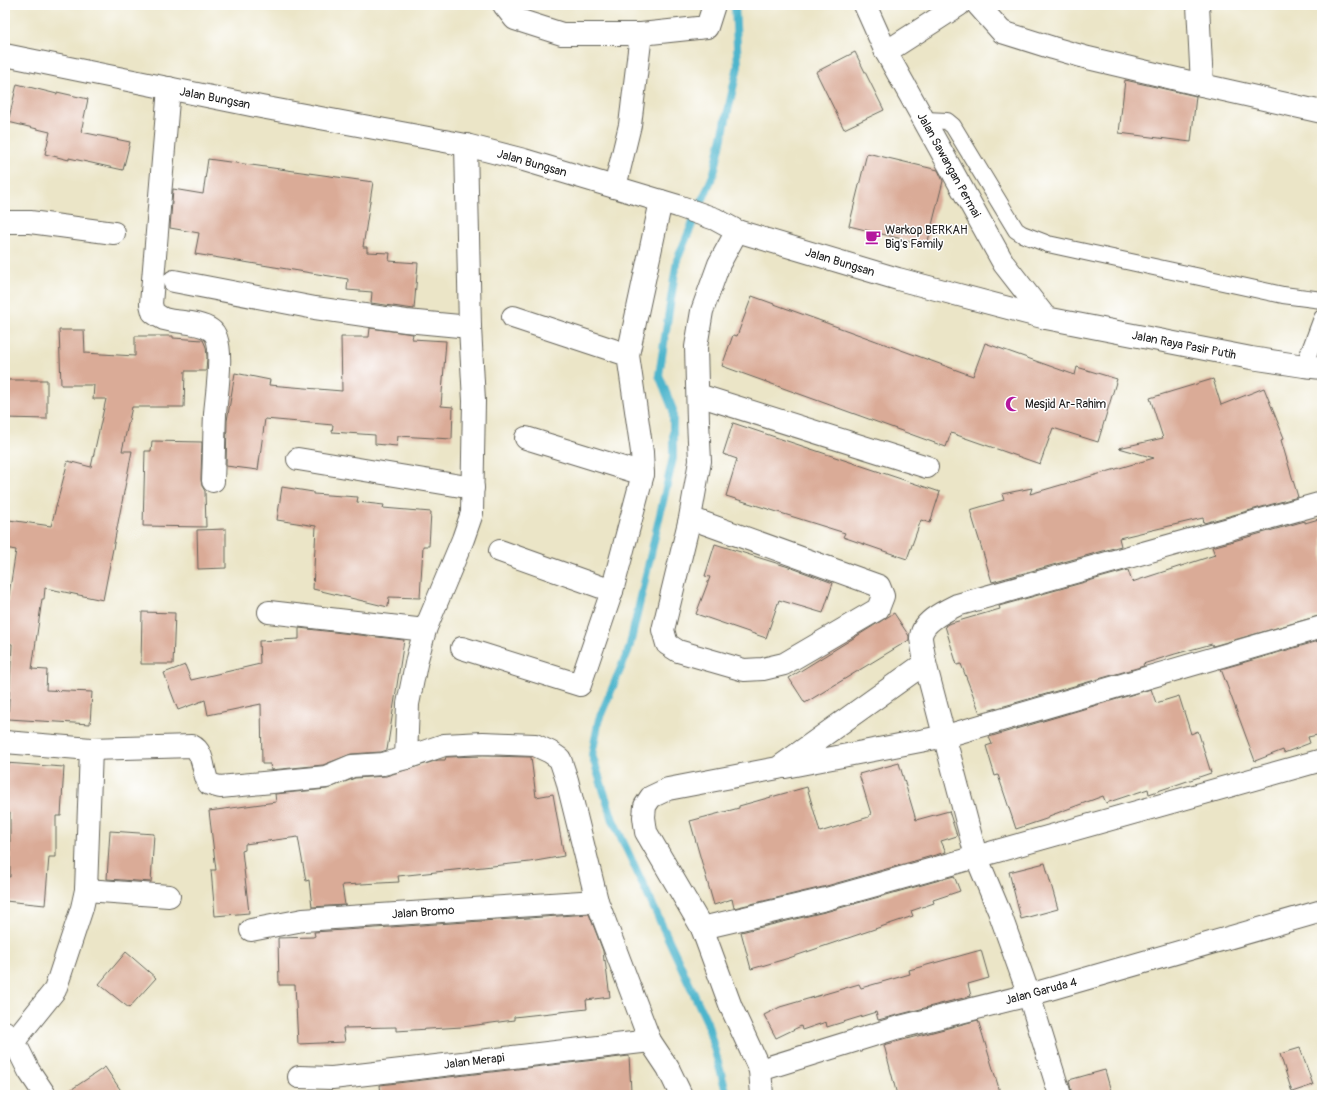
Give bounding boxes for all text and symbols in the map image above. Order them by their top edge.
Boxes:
street label: Jalan Bungsan [178,84,252,113]
street label: Jalan Sawangan Permai [914,110,984,220]
street label: Jalan Bungsan [495,146,569,181]
place label: Warkop BERKAH Big's Family [885,223,968,252]
cafe icon: Warkop BERKAH Big's Family [864,228,882,246]
street label: Jalan Bungsan [803,245,877,280]
street label: Jalan Raya Pasir Putih [1130,328,1238,363]
mosque icon: Mesjid Ar-Rahim [1004,395,1022,413]
place label: Mesjid Ar-Rahim [1025,397,1107,412]
street label: Jalan Bromo [391,903,455,922]
street label: Jalan Garuda 4 [1004,975,1079,1008]
street label: Jalan Merapi [443,1050,505,1073]

